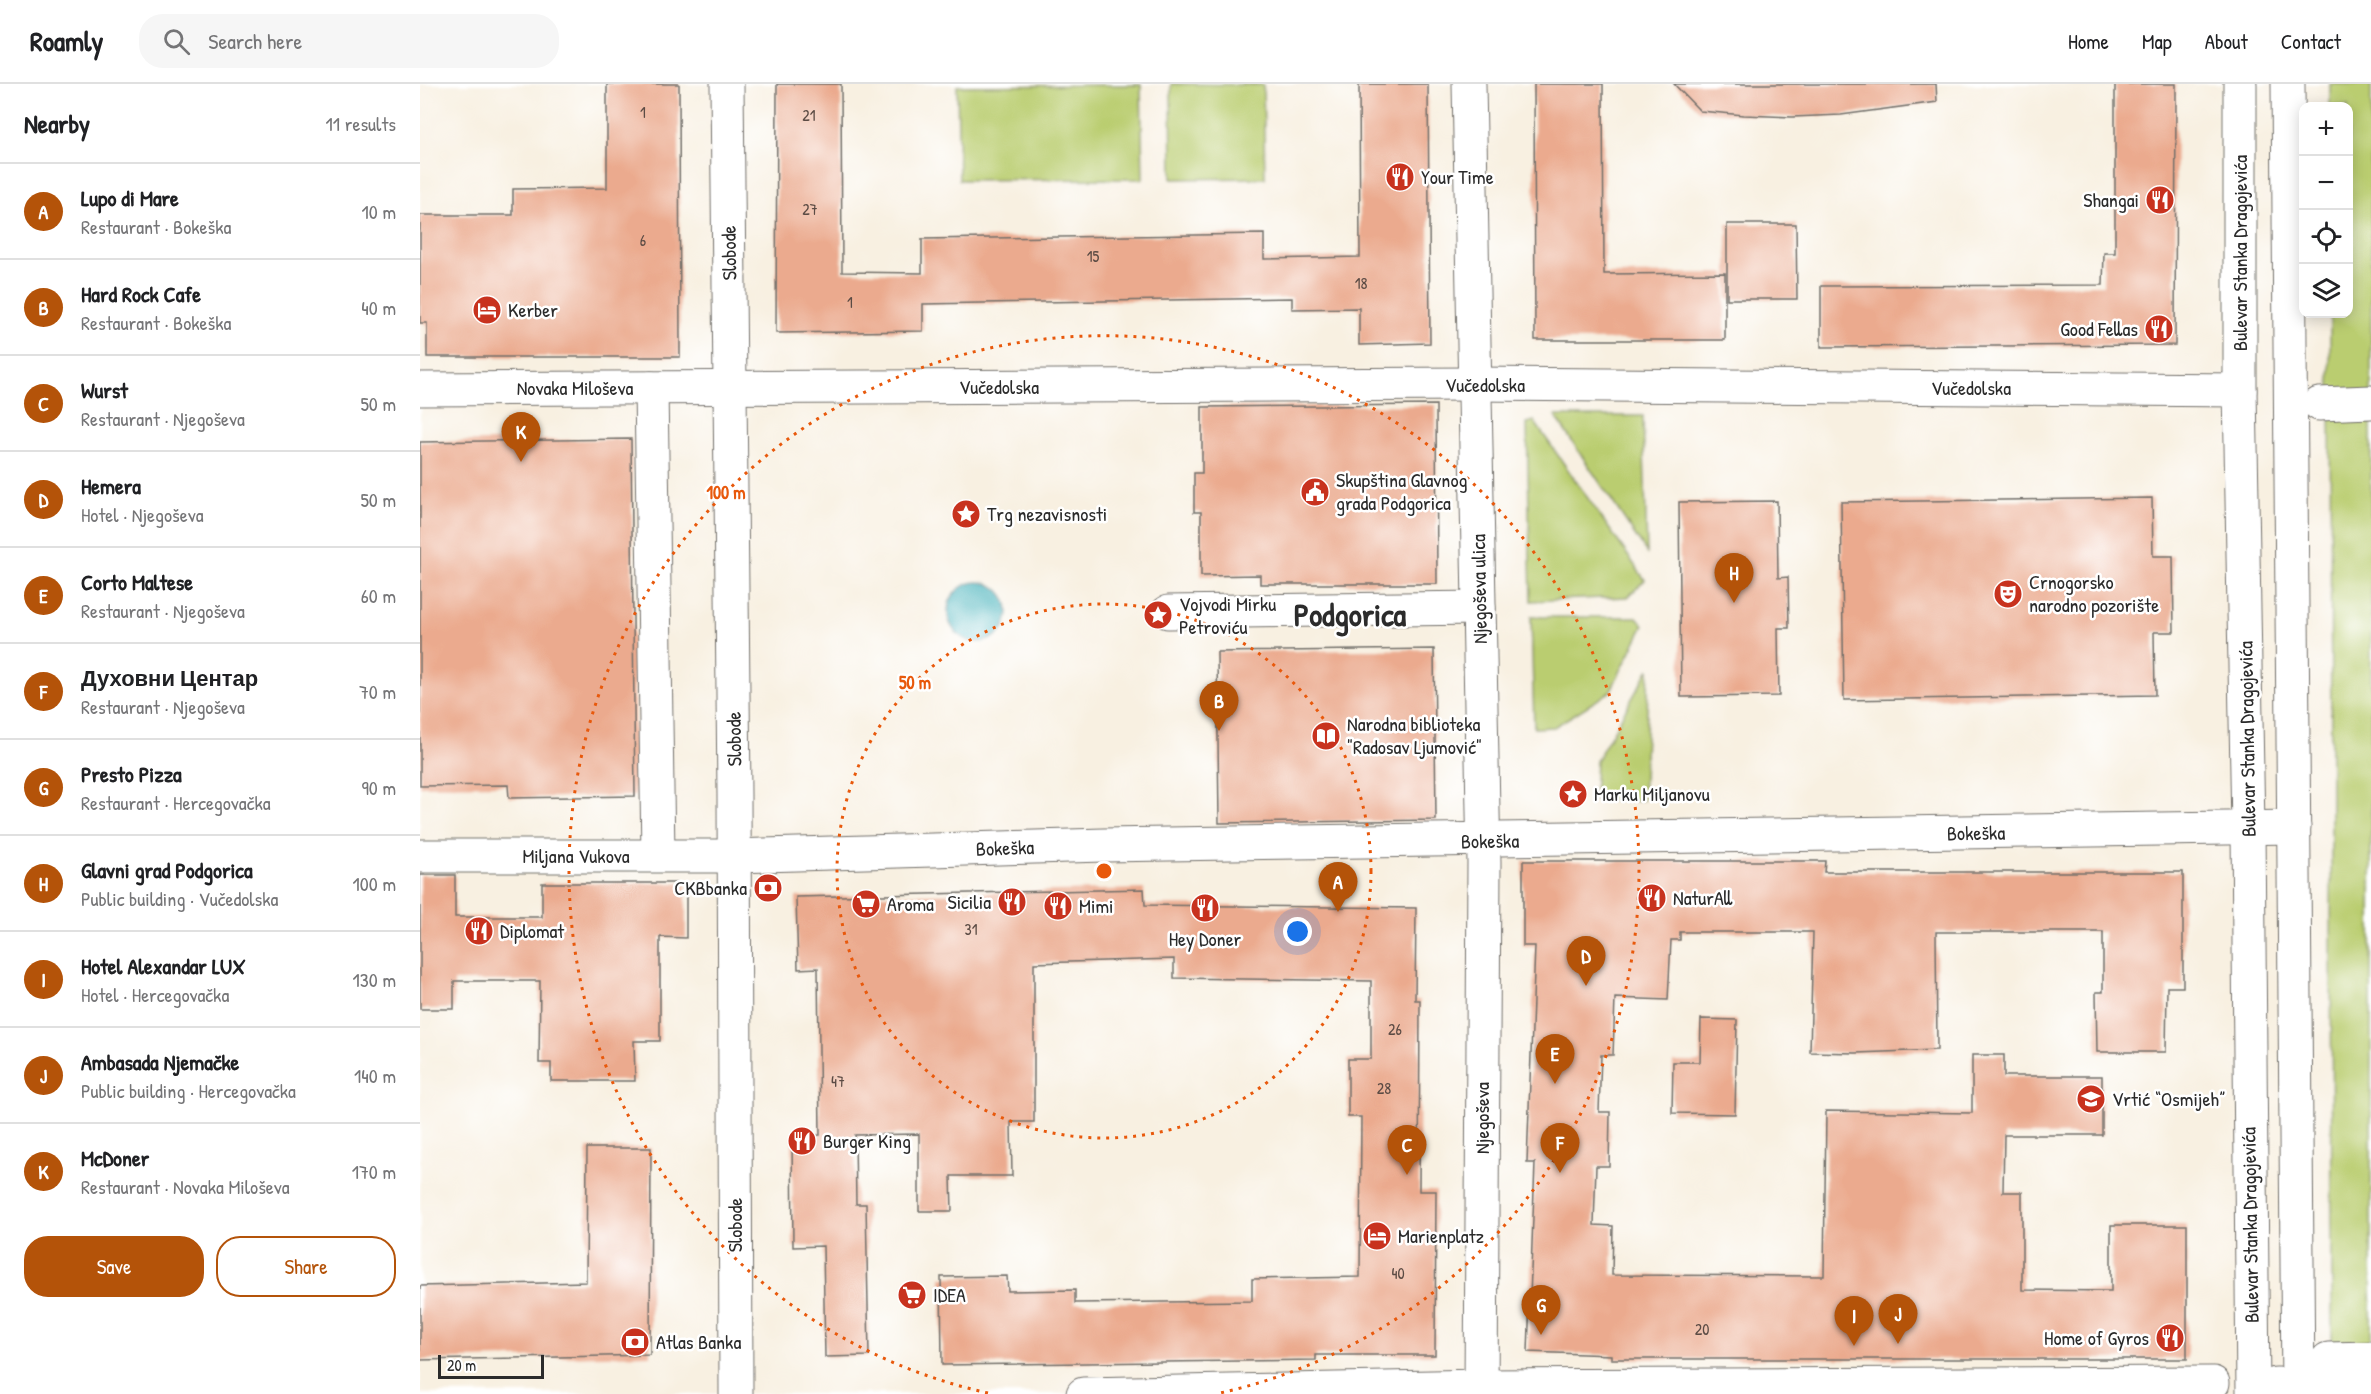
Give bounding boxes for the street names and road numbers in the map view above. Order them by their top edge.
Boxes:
street label: Bulevar Stanka Dragojevića [2226,155,2253,351]
street label: Slobode [715,225,742,281]
street label: Vučedolska [1445,371,1525,398]
street label: Vučedolska [959,373,1039,400]
street label: Novaka Miloševa [517,374,633,401]
street label: Vučedolska [1931,374,2011,401]
street label: Njegoševa ulica [1464,534,1493,644]
street label: Bulevar Stanka Dragojevića [2231,641,2262,837]
street label: Slobode [720,711,747,767]
street label: Bokeška [1947,818,2006,847]
street label: Bokeška [1461,826,1520,855]
street label: Bokeška [975,833,1035,862]
street label: Miljana Vukova [522,842,630,869]
street label: Njegoševa [1468,1082,1495,1154]
street label: Bulevar Stanka Dragojevića [2234,1127,2265,1323]
street label: Slobode [721,1198,748,1252]

